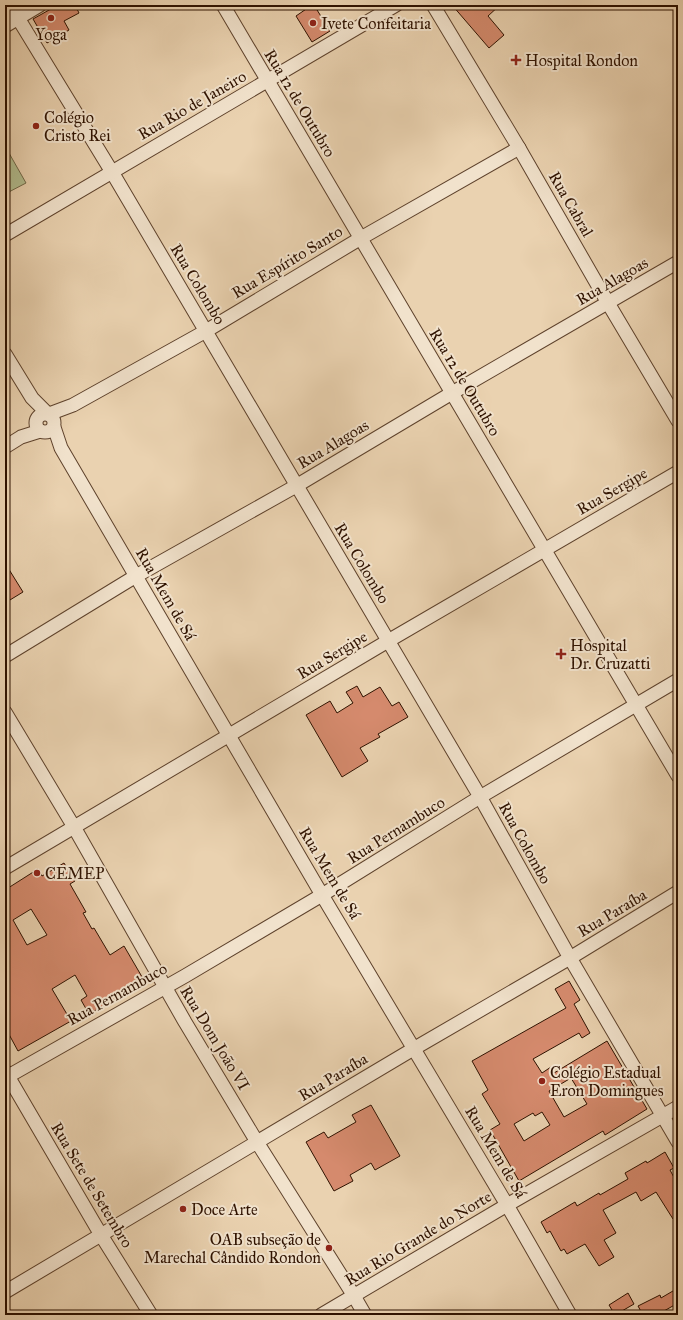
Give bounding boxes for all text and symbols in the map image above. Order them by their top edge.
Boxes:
marker: Yoga [46,13,56,23]
place label: Ivete Confeitaria [321,14,431,33]
marker: Ivete Confeitaria [308,18,318,28]
place label: Yoga [35,25,67,45]
street label: Rua 12 de Outubro [260,46,340,160]
place label: Hospital Rondon [525,51,638,70]
marker: Hospital Rondon [510,54,522,66]
street label: Rua Rio de Janeiro [134,66,250,145]
place label: Colégio Cristo Rei [44,108,111,145]
marker: Colégio Cristo Rei [31,121,41,131]
street label: Rua Cabral [545,168,598,241]
street label: Rua Espírito Santo [228,222,346,302]
street label: Rua Colombo [167,240,229,328]
street label: Rua Alagoas [573,253,652,310]
street label: Rua 12 de Outubro [425,325,505,439]
street label: Rua Alagoas [294,415,373,474]
street label: Rua Sergipe [573,463,651,520]
street label: Rua Colombo [331,519,393,607]
street label: Rua Mem de Sá [132,544,200,644]
street label: Rua Sergipe [294,627,371,684]
place label: Hospital Dr. Cruzatti [570,636,651,673]
marker: Hospital Dr. Cruzatti [555,648,567,660]
street label: Rua Pernambuco [344,792,448,868]
street label: Rua Colombo [495,799,555,887]
street label: Rua Mem de Sá [295,824,365,923]
place label: CEMEP [45,864,104,883]
marker: CEMEP [32,868,42,878]
street label: Rua Paraíba [574,885,650,941]
street label: Rua Pernambuco [64,959,170,1029]
street label: Rua Dom João VI [176,982,254,1094]
street label: Rua Paraíba [295,1049,371,1105]
place label: Colégio Estadual Eron Domingues [550,1063,664,1101]
marker: Colégio Estadual Eron Domingues [537,1076,547,1086]
street label: Rua Mem de Sá [461,1103,531,1202]
street label: Rua Sete de Setembro [47,1119,137,1251]
street label: Rua Rio Grande do Norte [341,1186,495,1289]
place label: Doce Arte [191,1200,258,1219]
marker: Doce Arte [178,1204,188,1214]
place label: OAB subseção de Marechal Cândido Rondon [144,1230,321,1267]
marker: OAB subseção de Marechal Cândido Rondon [324,1243,334,1253]

